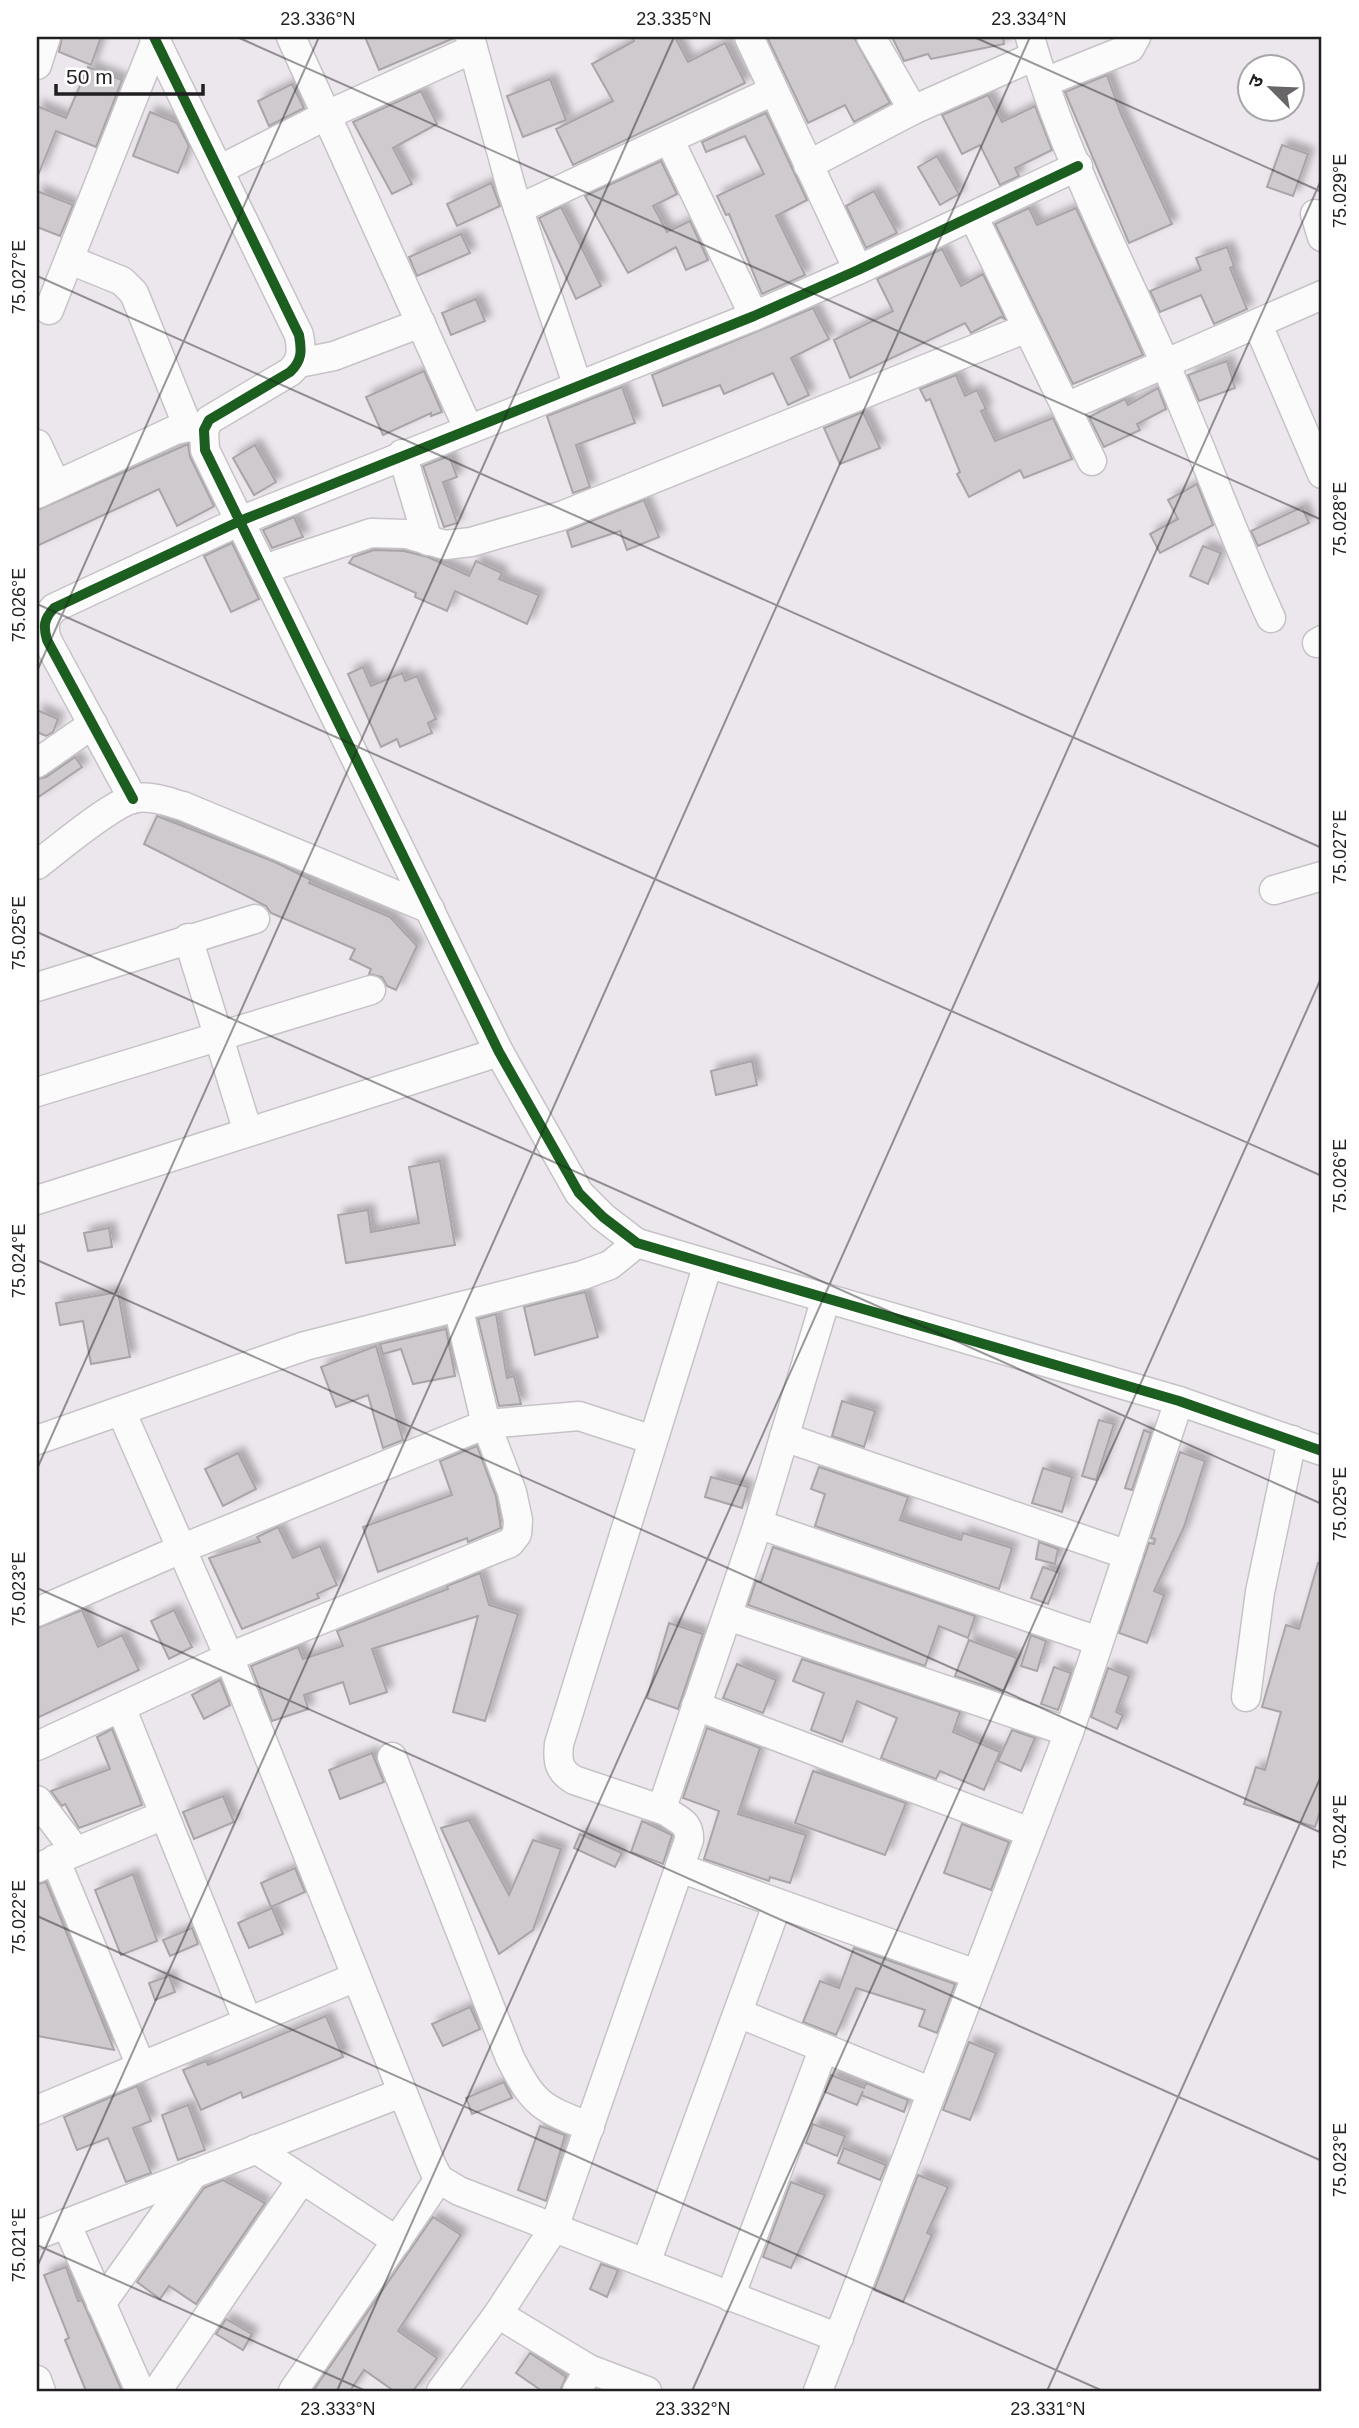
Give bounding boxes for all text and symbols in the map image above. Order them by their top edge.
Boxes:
text: 23.336°N [280,9,356,29]
text: 23.335°N [636,9,712,29]
text: 23.334°N [991,9,1067,29]
scale bar [56,52,203,96]
north arrow [1236,52,1306,122]
text: 50 m [66,65,113,88]
text: उ [1244,71,1268,91]
text: 75.029°E [1330,154,1350,228]
text: 75.027°E [9,240,29,314]
text: 75.028°E [1330,482,1350,556]
text: 75.026°E [9,568,29,642]
text: 75.027°E [1330,810,1350,884]
text: 75.025°E [9,896,29,970]
text: 75.026°E [1330,1139,1350,1213]
text: 75.024°E [9,1224,29,1298]
text: 75.025°E [1330,1467,1350,1541]
text: 75.023°E [9,1552,29,1626]
text: 75.024°E [1330,1795,1350,1869]
text: 75.022°E [9,1880,29,1954]
text: 75.023°E [1330,2123,1350,2197]
text: 75.021°E [9,2208,29,2282]
text: 23.333°N [300,2399,376,2419]
text: 23.332°N [655,2399,731,2419]
text: 23.331°N [1010,2399,1086,2419]

